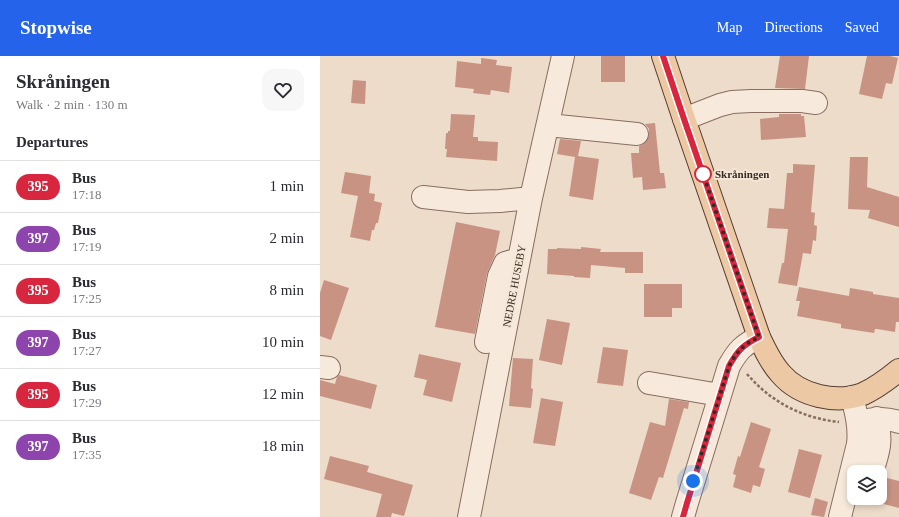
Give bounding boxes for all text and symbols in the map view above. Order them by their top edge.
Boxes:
text: Stopwise [20,17,92,38]
text: Map [717,20,742,35]
text: Directions [764,20,823,35]
text: Saved [845,20,879,35]
button: heart [262,69,304,111]
text: Skråningen [16,71,110,92]
text: Walk · 2 min · 130 m [16,97,128,112]
text: Departures [16,134,88,150]
marker: Skråningen [694,165,712,183]
place label: Skråningen [715,168,769,180]
text: Bus [72,170,96,186]
text: 1 min [269,178,304,194]
text: 395 [28,179,49,194]
text: 17:18 [72,187,102,202]
text: Bus [72,222,96,238]
text: 2 min [269,230,304,246]
text: 397 [28,231,49,246]
text: 17:19 [72,239,102,254]
street label: NEDRE HUSEBY [500,244,528,328]
text: Bus [72,274,96,290]
text: 8 min [269,282,304,298]
text: 395 [28,283,49,298]
text: 17:25 [72,291,102,306]
text: Bus [72,326,96,342]
text: 10 min [262,334,304,350]
text: 397 [28,335,49,350]
text: 17:27 [72,343,102,358]
text: Bus [72,378,96,394]
text: 12 min [262,386,304,402]
text: 395 [28,387,49,402]
text: 17:29 [72,395,102,410]
text: Bus [72,430,96,446]
text: 18 min [262,438,304,454]
text: 397 [28,439,49,454]
text: 17:35 [72,447,102,462]
map controls [847,465,887,505]
button: layers [847,465,887,505]
your location [683,471,703,491]

